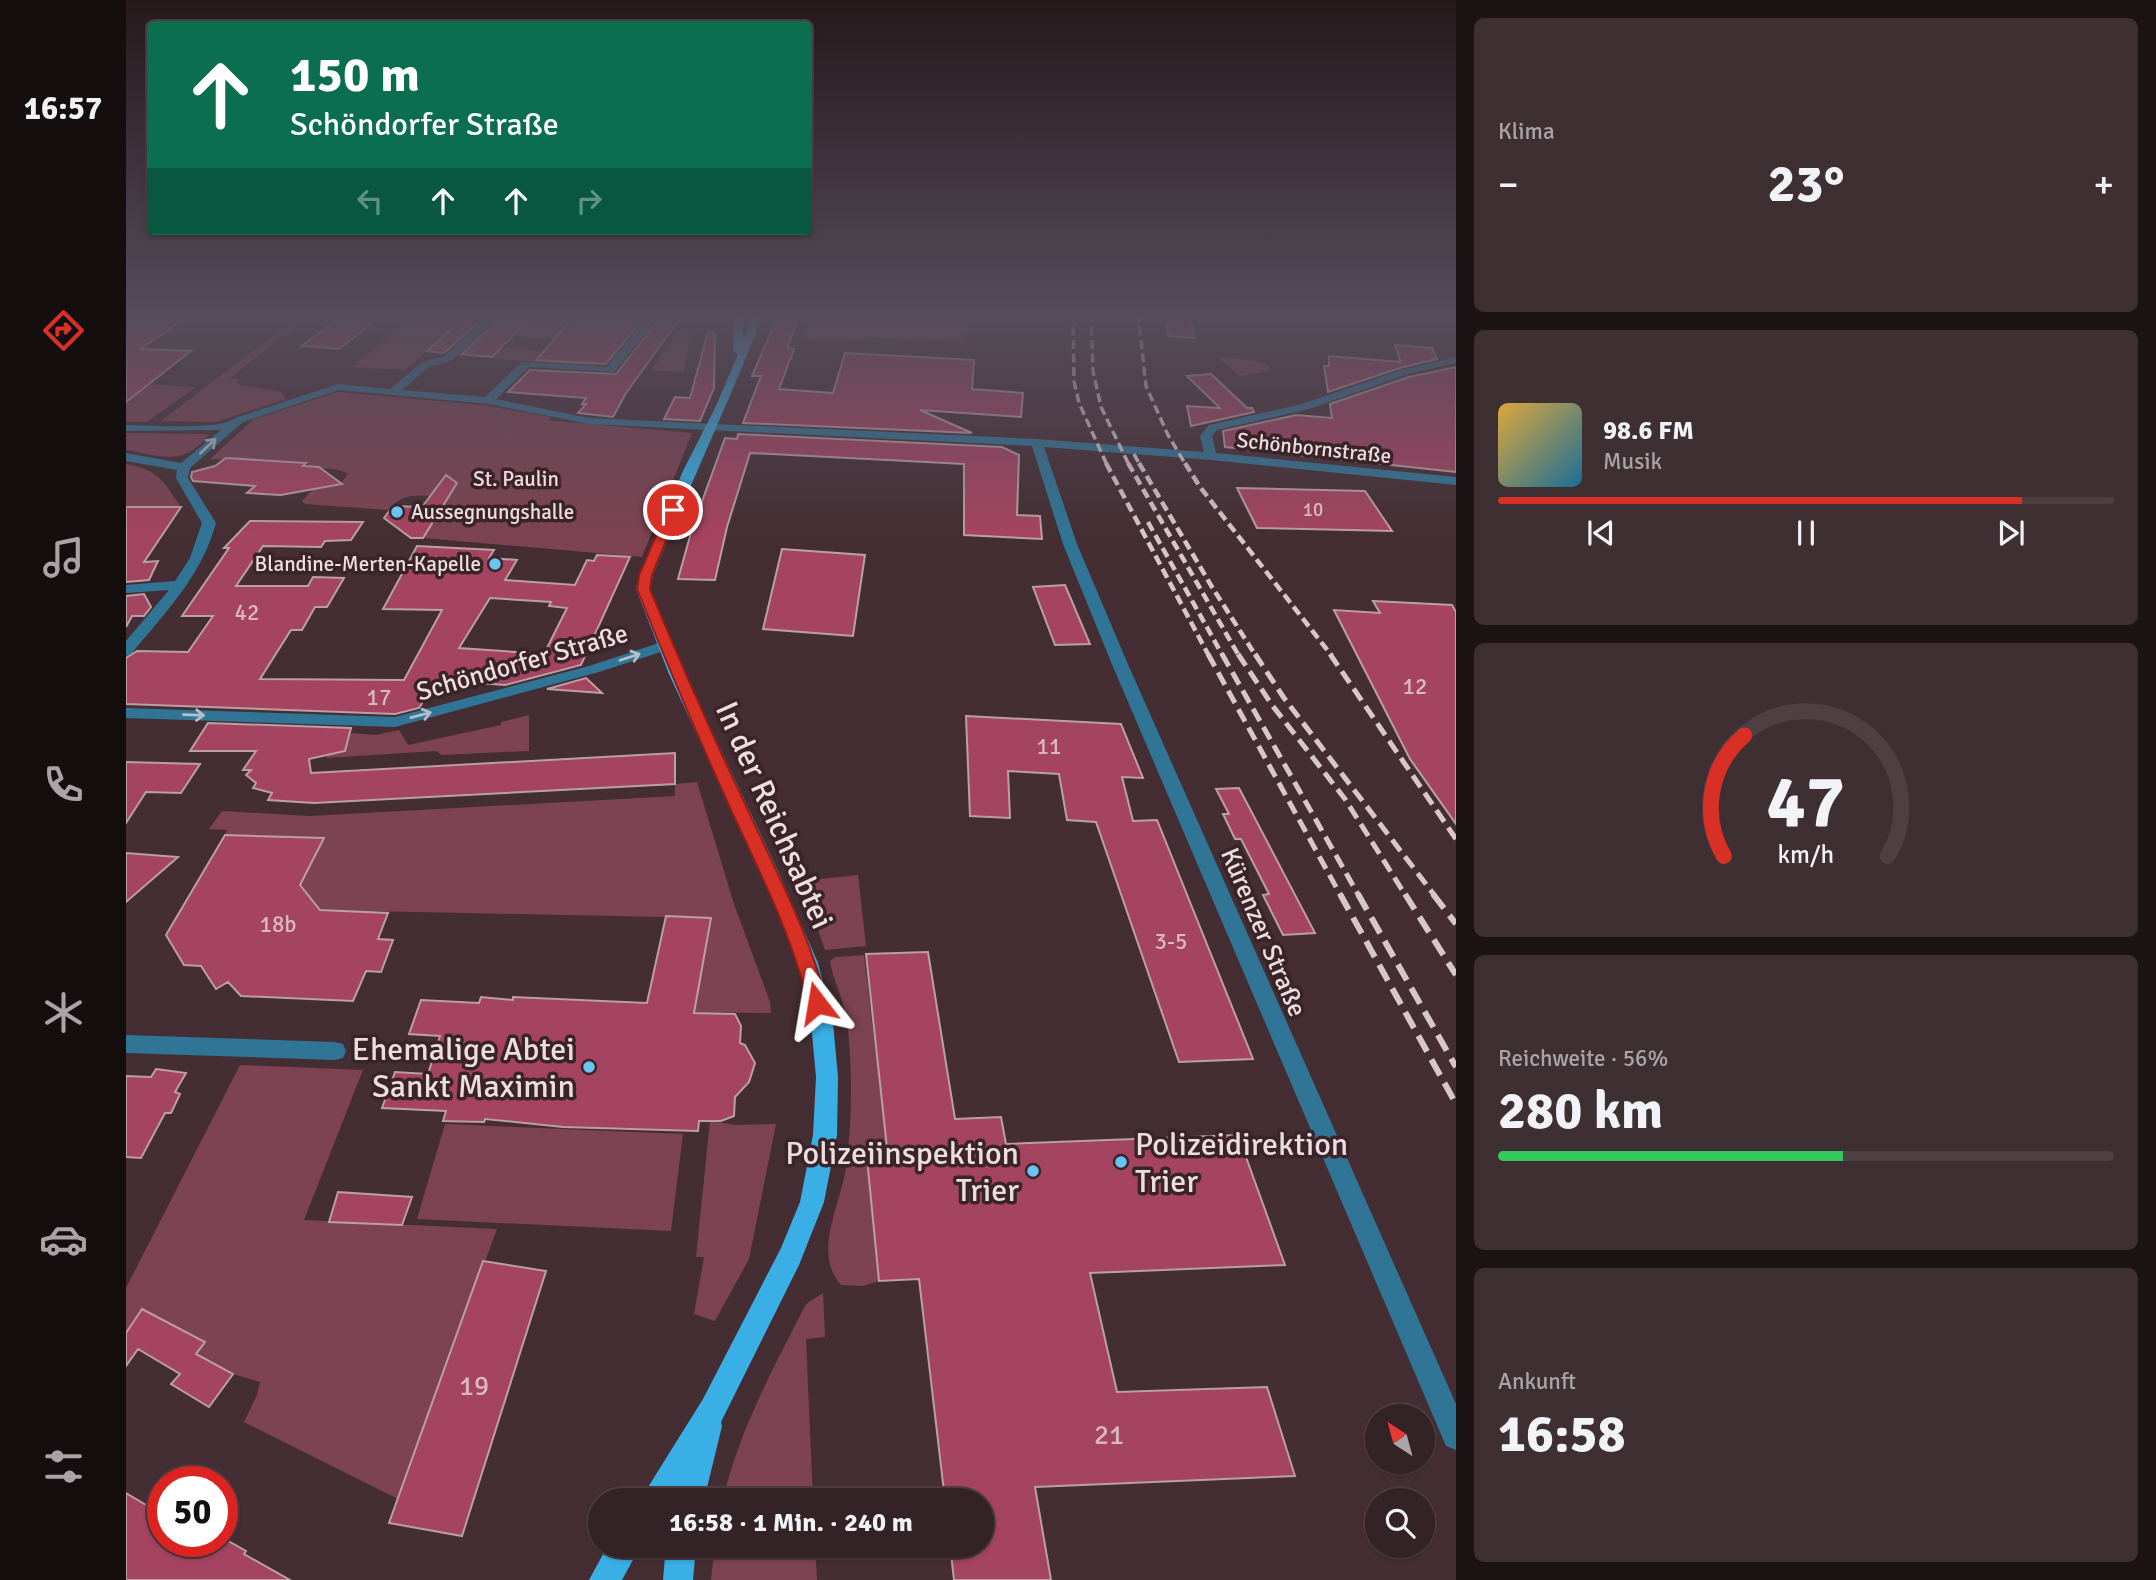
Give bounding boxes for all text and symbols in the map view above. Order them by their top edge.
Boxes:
text: 150 m [290,45,420,105]
icon: ahead [175,49,266,140]
text: 16:57 [24,89,102,128]
text: Schöndorfer Straße [290,105,559,144]
text: Klima [1498,117,1555,146]
text: 23° [1768,152,1844,216]
text: − [1498,161,1519,208]
text: + [2093,161,2114,208]
icon: left [351,182,389,220]
icon: ahead [424,182,462,220]
icon: ahead [497,182,535,220]
icon: right [570,182,608,220]
icon: directions [39,306,88,355]
text: 98.6 FM [1603,415,1694,447]
street label: Schönbornstraße [1236,427,1392,469]
one-way arrow [199,438,216,455]
text: Musik [1603,447,1662,476]
park label: St. Paulin [473,466,559,492]
pin [643,480,703,540]
icon: arrive [654,491,692,529]
house number: 10 [1303,498,1323,522]
place label: Aussegnungshalle [411,499,574,525]
marker: Aussegnungshalle [389,504,405,520]
icon: previous [1582,514,1620,552]
icon: pause [1787,514,1825,552]
icon: next [1992,514,2030,552]
icon: music [39,533,88,582]
place label: Blandine-Merten-Kapelle [255,551,481,577]
marker: Blandine-Merten-Kapelle [487,556,503,572]
house number: 42 [235,598,259,627]
street label: Schöndorfer Straße [413,617,632,708]
one-way arrow [618,650,640,663]
house number: 12 [1403,672,1427,701]
house number: 17 [367,683,391,712]
street label: In der Reichsabtei [707,696,842,935]
one-way arrow [410,708,432,721]
one-way arrow [182,709,205,722]
house number: 11 [1037,732,1061,761]
text: 47 [1767,758,1845,847]
icon: phone [39,760,88,809]
text: km/h [1778,839,1834,870]
street label: Kürenzer Straße [1213,843,1313,1022]
house number: 18b [260,910,296,939]
house number: 3-5 [1155,927,1187,956]
position arrow [780,966,854,1040]
icon: climate [39,988,88,1037]
place label: Ehemalige Abtei Sankt Maximin [352,1030,575,1106]
text: Reichweite · 56% [1498,1044,1668,1073]
marker: Ehemalige Abtei Sankt Maximin [581,1059,597,1075]
text: 280 km [1498,1079,1663,1143]
place label: Polizeidirektion Trier [1135,1125,1348,1201]
place label: Polizeiinspektion Trier [785,1134,1019,1210]
marker: Polizeidirektion Trier [1113,1154,1129,1170]
marker: Polizeiinspektion Trier [1025,1163,1041,1179]
icon: car [39,1215,88,1264]
text: Ankunft [1498,1367,1576,1396]
house number: 19 [459,1369,489,1403]
text: 16:58 [1498,1402,1626,1466]
north arrow [1365,1404,1435,1474]
map controls [1365,1404,1435,1558]
house number: 21 [1094,1418,1124,1452]
icon: filters [39,1442,88,1491]
speed limit sign: 50 [147,1466,238,1557]
button: search [1365,1488,1435,1558]
text: 16:58 · 1 Min. · 240 m [669,1507,913,1539]

